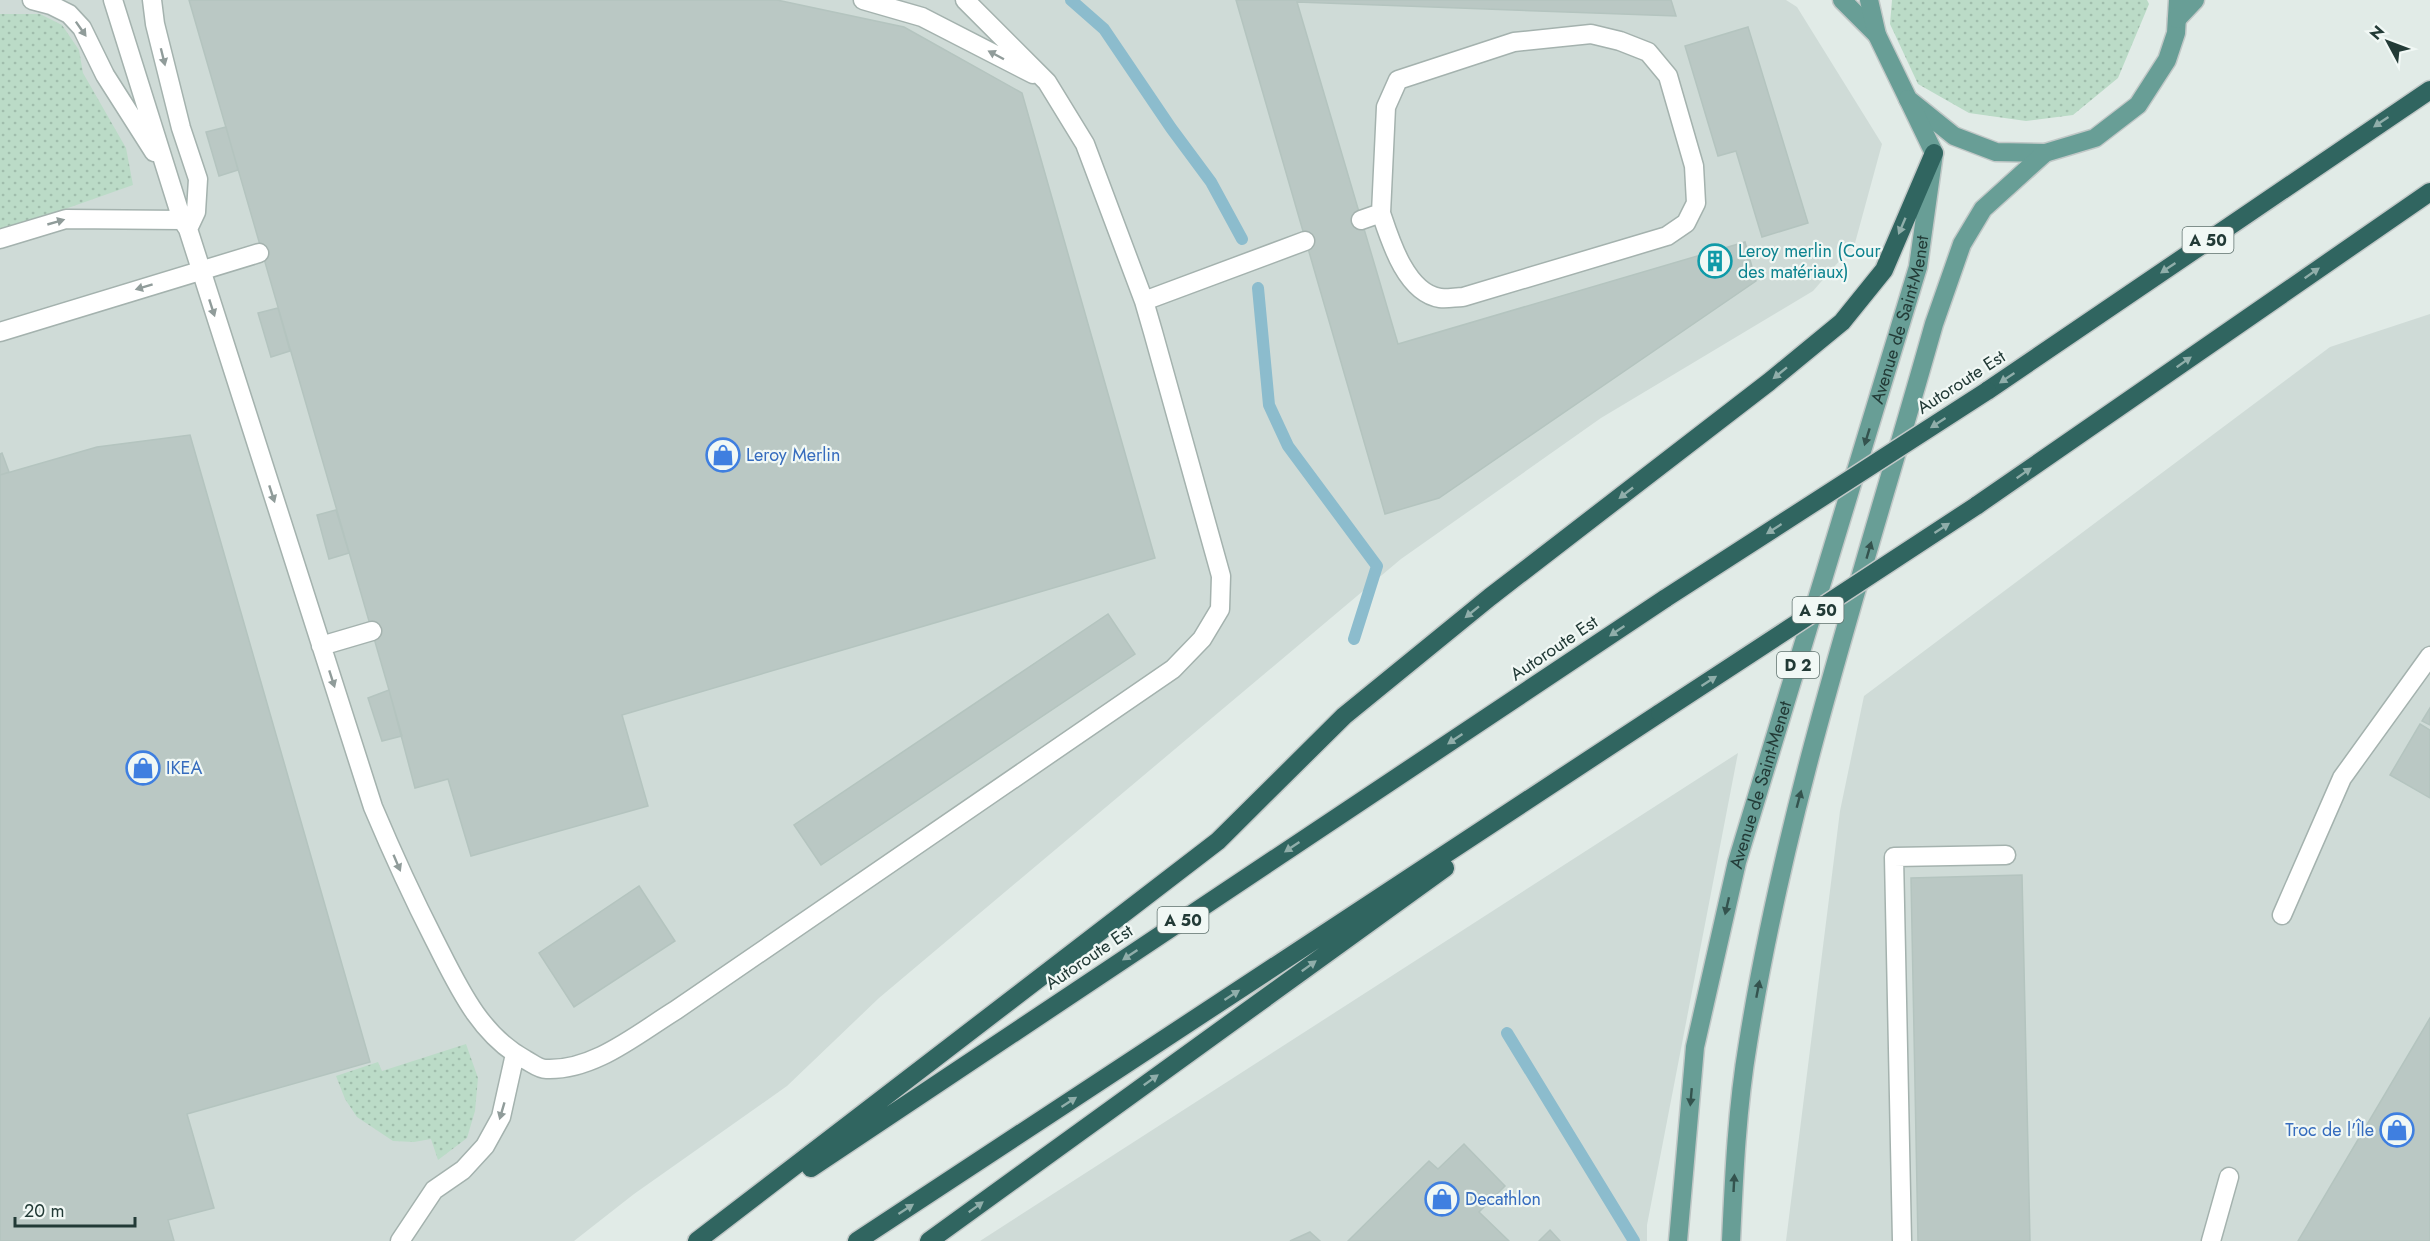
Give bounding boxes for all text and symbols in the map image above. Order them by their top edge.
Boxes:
north arrow [2358,12,2418,72]
one-way arrow [75,20,87,36]
text: N [2364,20,2390,45]
one-way arrow [159,48,169,66]
one-way arrow [987,50,1004,60]
one-way arrow [2373,117,2390,128]
one-way arrow [47,217,65,226]
one-way arrow [1897,217,1906,235]
road number: A 50 [2182,227,2234,253]
street label: Avenue de Saint-Menet [1864,233,1935,407]
place label: Leroy merlin (Cour des matériaux) [1738,238,1881,285]
building icon: Leroy merlin (Cour des matériaux) [1697,243,1733,279]
one-way arrow [2160,262,2176,273]
one-way arrow [2304,268,2320,279]
one-way arrow [135,283,153,292]
one-way arrow [208,299,217,317]
street label: Autoroute Est [1912,343,2011,420]
one-way arrow [2176,356,2192,368]
one-way arrow [1772,367,1788,380]
one-way arrow [1999,372,2015,383]
one-way arrow [1930,417,1946,428]
one-way arrow [1862,428,1871,446]
shop icon: Leroy Merlin [705,437,741,473]
place label: Leroy Merlin [746,442,840,468]
one-way arrow [2016,468,2032,479]
one-way arrow [268,485,277,503]
one-way arrow [1618,486,1633,498]
one-way arrow [1766,523,1782,534]
one-way arrow [1934,523,1950,534]
one-way arrow [1865,541,1874,559]
road number: A 50 [1792,597,1844,623]
one-way arrow [1464,606,1479,618]
street label: Autoroute Est [1505,609,1604,687]
one-way arrow [1609,625,1625,636]
road number: D 2 [1777,652,1819,678]
one-way arrow [328,670,337,688]
one-way arrow [1700,675,1716,687]
street label: Avenue de Saint-Menet [1723,697,1798,871]
one-way arrow [1447,733,1463,745]
shop icon: IKEA [125,750,161,786]
place label: IKEA [166,755,202,781]
one-way arrow [1795,790,1804,808]
one-way arrow [1285,841,1301,853]
one-way arrow [392,854,402,872]
one-way arrow [1722,897,1732,915]
road number: A 50 [1158,907,1208,933]
street label: Autoroute Est [1040,918,1139,996]
one-way arrow [1122,949,1138,960]
one-way arrow [1301,960,1317,972]
one-way arrow [1754,980,1763,999]
one-way arrow [1224,989,1240,1000]
one-way arrow [1143,1074,1159,1086]
one-way arrow [1686,1088,1696,1107]
one-way arrow [1061,1096,1077,1107]
one-way arrow [497,1102,506,1120]
shop icon: Troc de l'Île [2379,1112,2415,1148]
place label: Troc de l'Île [2285,1117,2374,1143]
one-way arrow [1729,1173,1739,1192]
shop icon: Decathlon [1424,1181,1460,1217]
place label: Decathlon [1465,1186,1541,1212]
scale bar [15,1190,135,1228]
text: 20 m [24,1198,64,1224]
one-way arrow [968,1201,984,1213]
one-way arrow [898,1204,914,1215]

